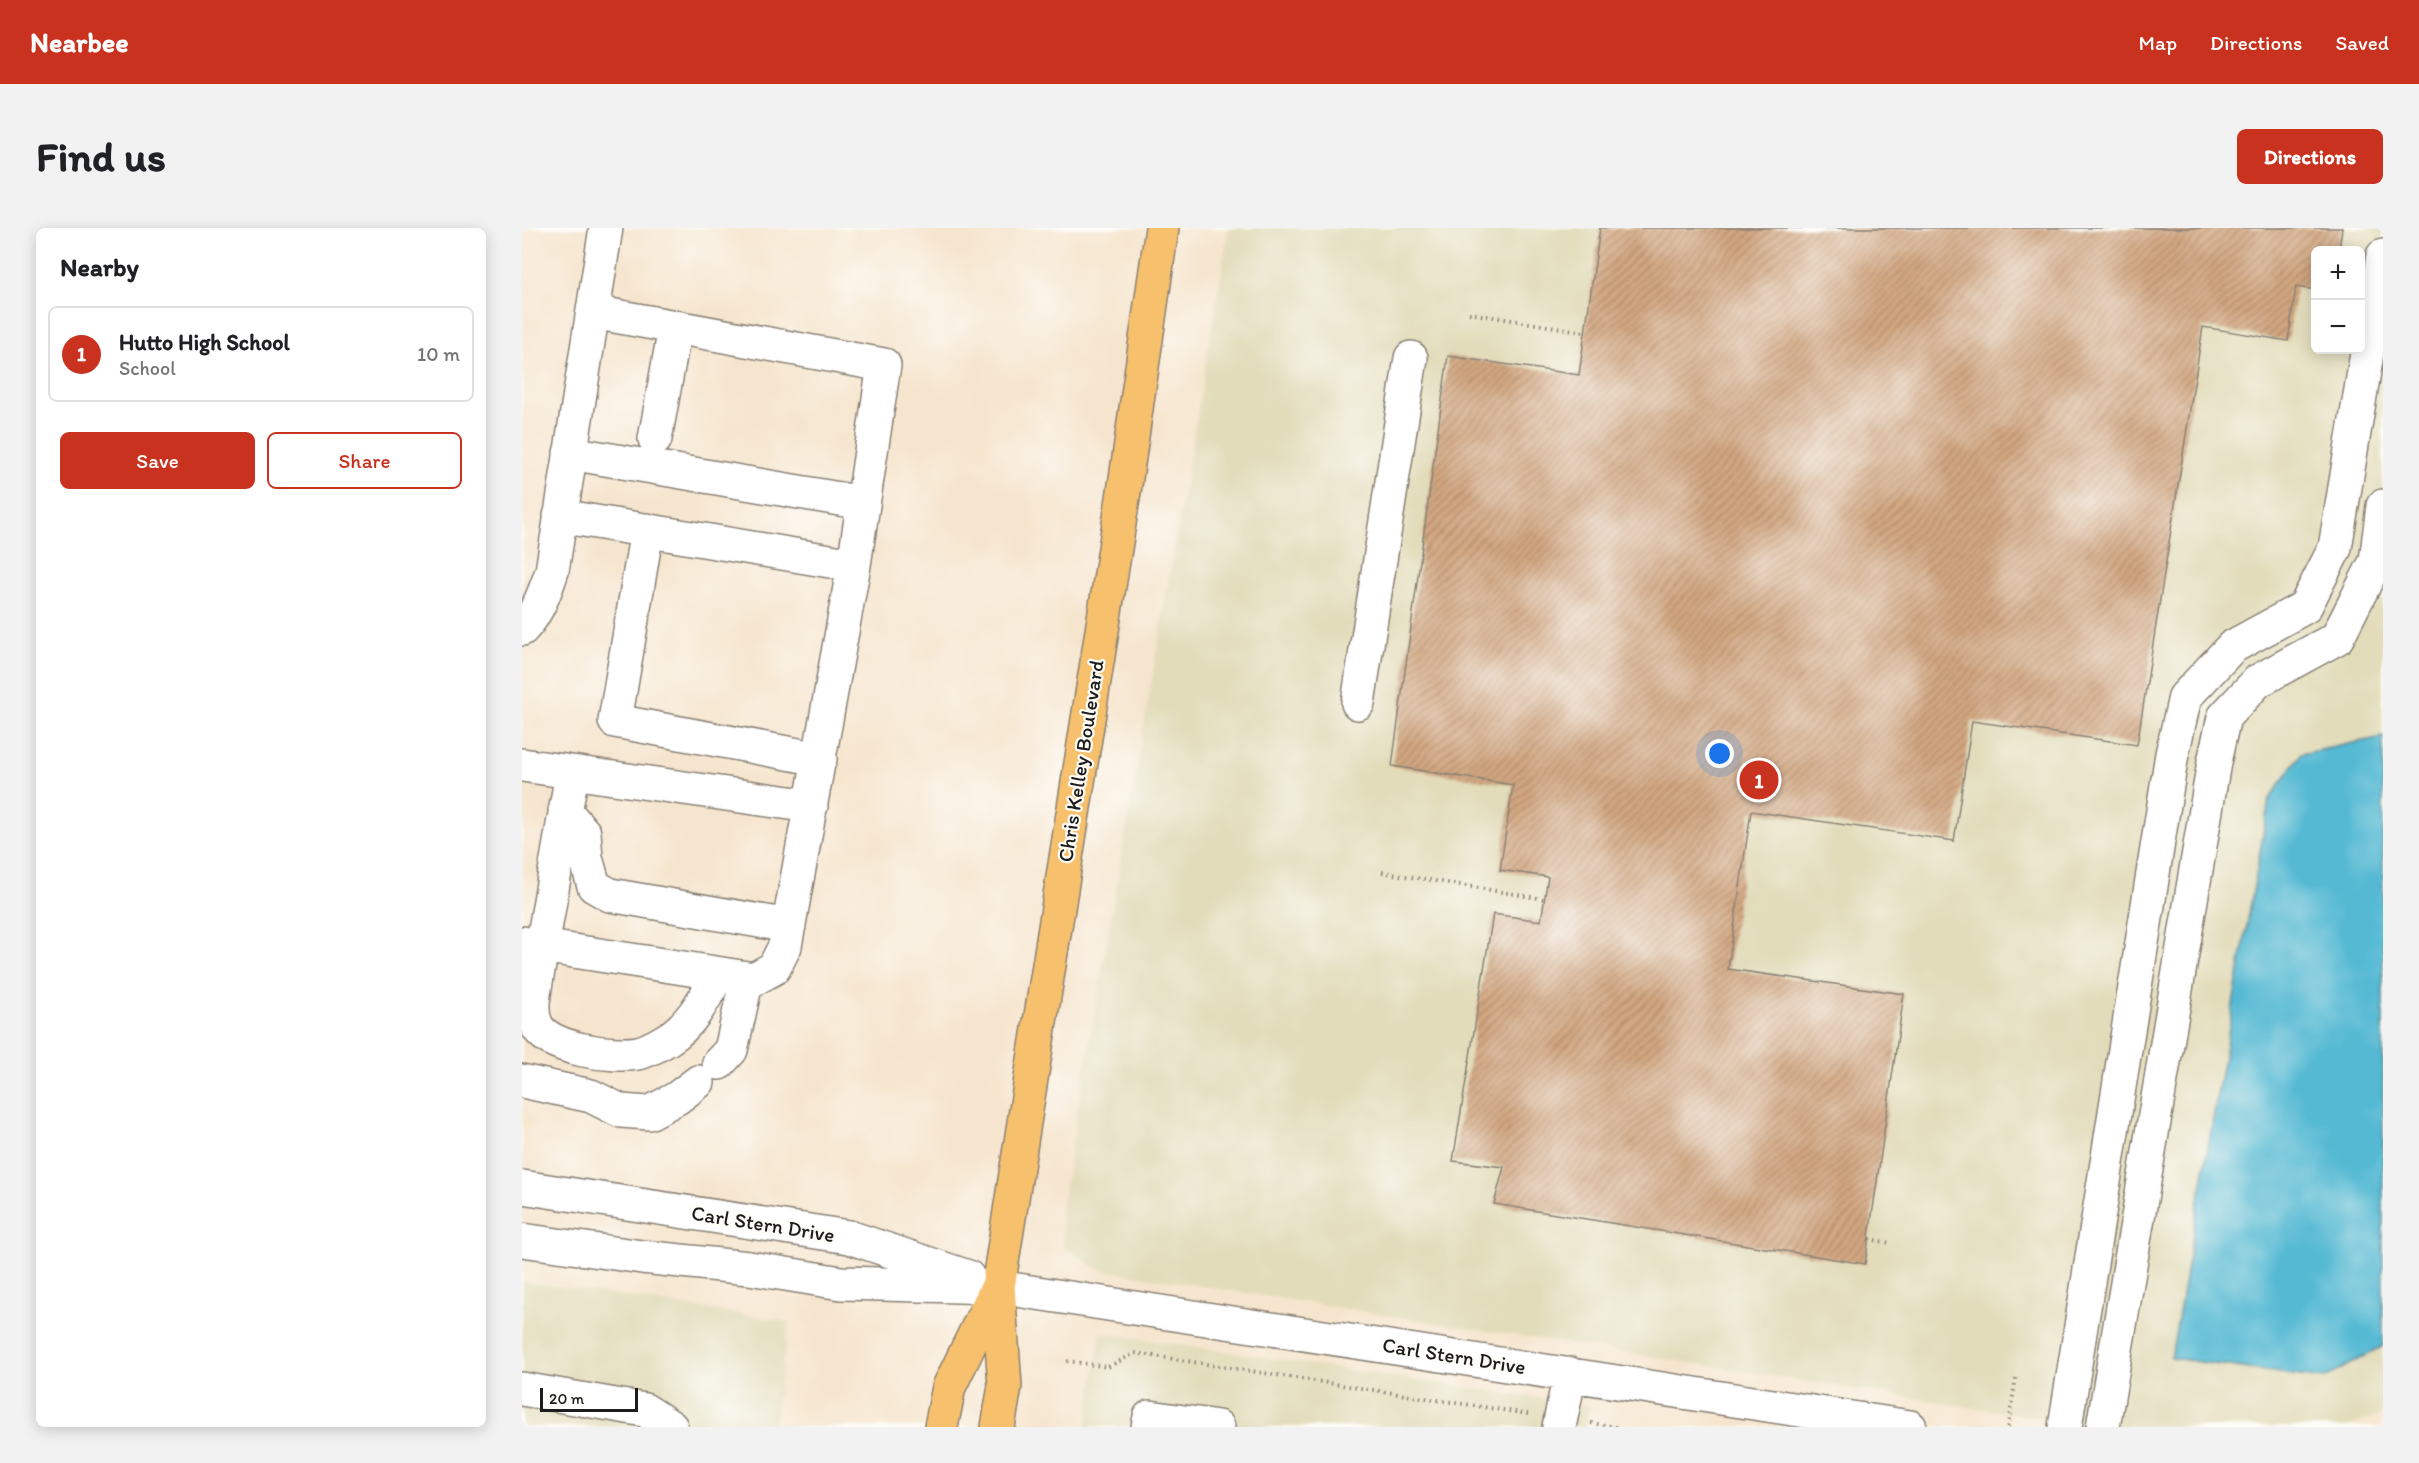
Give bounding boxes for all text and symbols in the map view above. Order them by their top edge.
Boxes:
text: Nearbee [30,25,129,59]
text: Map [2139,30,2177,55]
text: Directions [2210,30,2302,55]
text: Saved [2335,30,2389,55]
button: Directions [2237,129,2383,184]
text: Find us [36,131,166,182]
map controls [2311,246,2365,354]
button: + [2311,246,2365,300]
text: Nearby [60,251,139,283]
button: − [2311,300,2365,354]
text: Hutto High School [119,329,290,356]
text: 1 [77,342,86,366]
text: 10 m [417,342,460,366]
text: School [119,356,176,380]
button: Save [60,432,255,489]
button: Share [267,432,462,489]
street label: Chris Kelley Boulevard [1052,658,1109,864]
your location [1705,739,1734,768]
pin: 1 [1740,758,1778,802]
street label: Carl Stern Drive [690,1200,836,1247]
street label: Carl Stern Drive [1381,1332,1527,1379]
scale bar [540,1385,638,1412]
text: 20 m [549,1389,584,1408]

